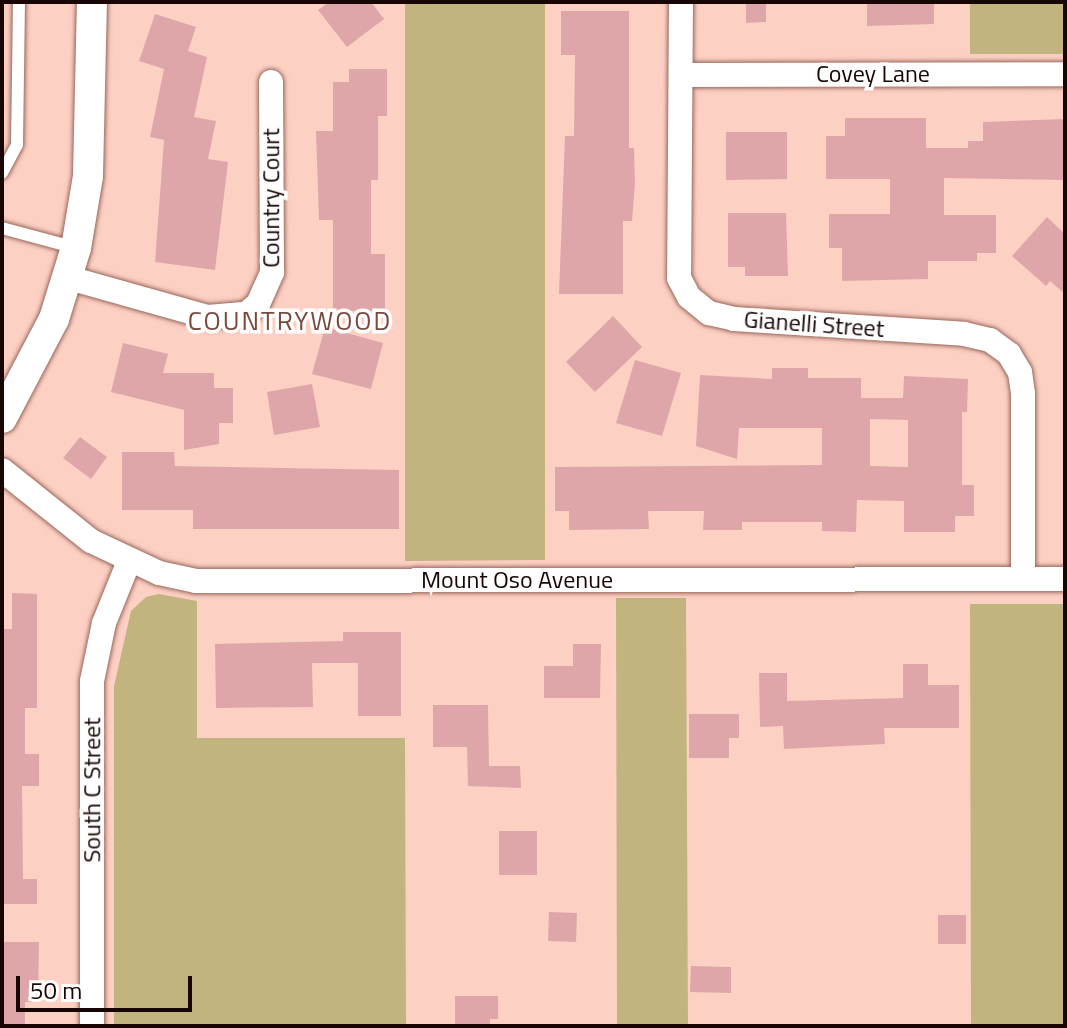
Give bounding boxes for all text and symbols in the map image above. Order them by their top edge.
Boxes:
street label: Covey Lane [816,60,930,88]
street label: Country Court [257,128,285,268]
district label: COUNTRYWOOD [188,305,392,337]
street label: Gianelli Street [743,305,885,343]
street label: Mount Oso Avenue [421,566,613,594]
street label: South C Street [78,717,106,863]
scale bar [20,960,196,1010]
text: 50 m [30,972,82,1008]

